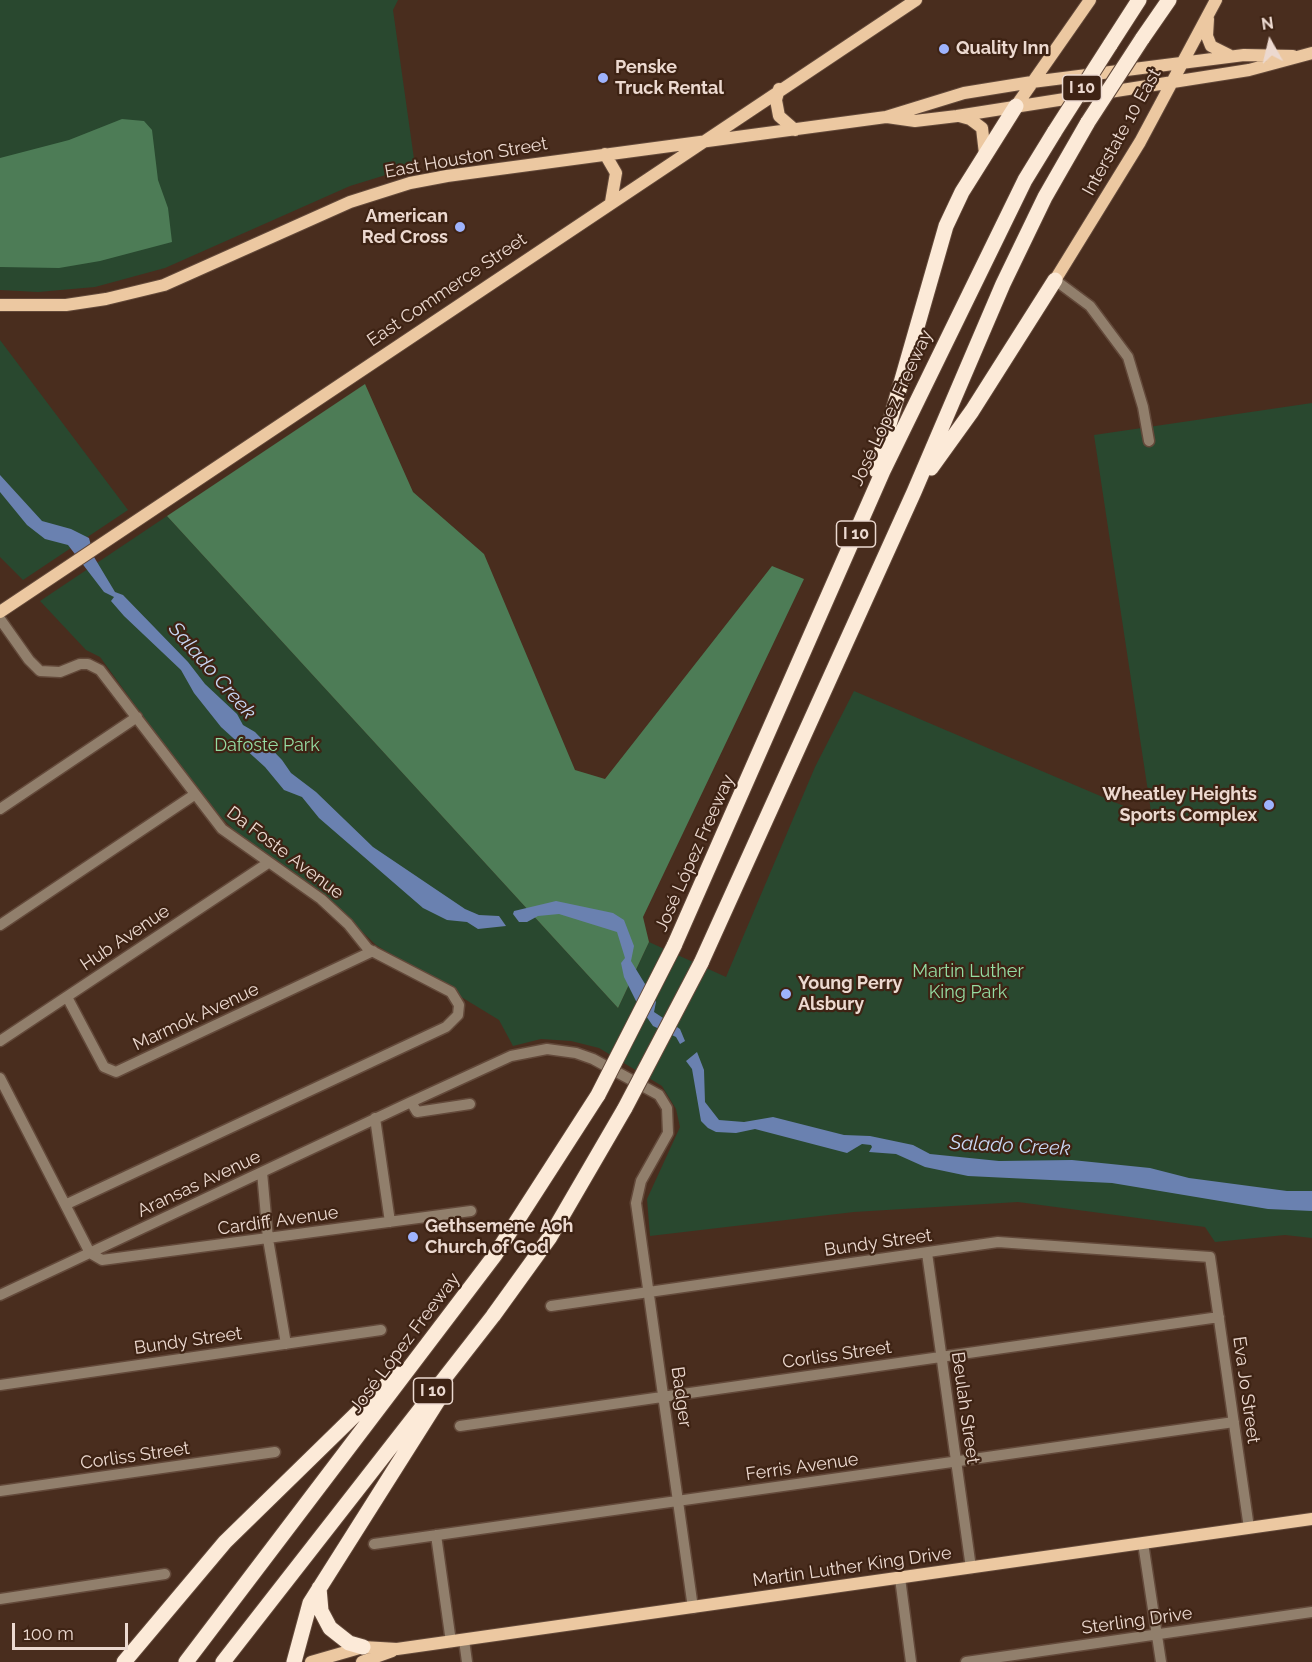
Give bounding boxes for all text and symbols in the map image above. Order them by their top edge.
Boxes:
north arrow [1240,12,1300,72]
text: N [1260,13,1275,34]
place label: Quality Inn [956,38,1049,60]
marker: Quality Inn [937,42,951,56]
place label: Penske Truck Rental [615,57,724,100]
street label: Interstate 10 East [1078,65,1166,199]
marker: Penske Truck Rental [596,71,610,85]
road number: I 10 [1062,75,1102,101]
street label: East Houston Street [383,133,549,183]
place label: American Red Cross [362,206,448,248]
marker: American Red Cross [453,220,467,234]
street label: East Commerce Street [363,229,531,351]
street label: José López Freeway [846,327,938,489]
road number: I 10 [836,521,876,547]
water label: Salado Creek [163,617,261,725]
park label: Dafoste Park [214,735,320,757]
street label: José López Freeway [651,771,739,935]
place label: Wheatley Heights Sports Complex [1102,784,1257,826]
marker: Wheatley Heights Sports Complex [1262,798,1276,812]
street label: Da Foste Avenue [222,802,348,904]
street label: Hub Avenue [76,900,174,976]
park label: Martin Luther King Park [912,961,1024,1004]
place label: Young Perry Alsbury [798,973,902,1016]
street label: Marmok Avenue [130,978,262,1056]
marker: Young Perry Alsbury [779,987,793,1001]
water label: Salado Creek [949,1131,1071,1161]
street label: Aransas Avenue [134,1146,264,1222]
street label: Cardiff Avenue [216,1202,340,1240]
place label: Gethsemene Aoh Church of God [425,1216,573,1258]
street label: Bundy Street [823,1225,933,1261]
marker: Gethsemene Aoh Church of God [406,1230,420,1244]
street label: José López Freeway [345,1269,465,1417]
street label: Bundy Street [133,1323,243,1359]
street label: Eva Jo Street [1228,1335,1264,1445]
street label: Corliss Street [781,1337,893,1373]
street label: Beulah Street [946,1351,984,1465]
street label: Badger [666,1365,696,1429]
road number: I 10 [414,1378,452,1404]
street label: Corliss Street [79,1438,191,1474]
street label: Ferris Avenue [744,1448,860,1486]
street label: Martin Luther King Drive [751,1542,953,1592]
street label: Sterling Drive [1080,1603,1194,1639]
scale bar [15,1611,130,1649]
text: 100 m [23,1623,74,1644]

